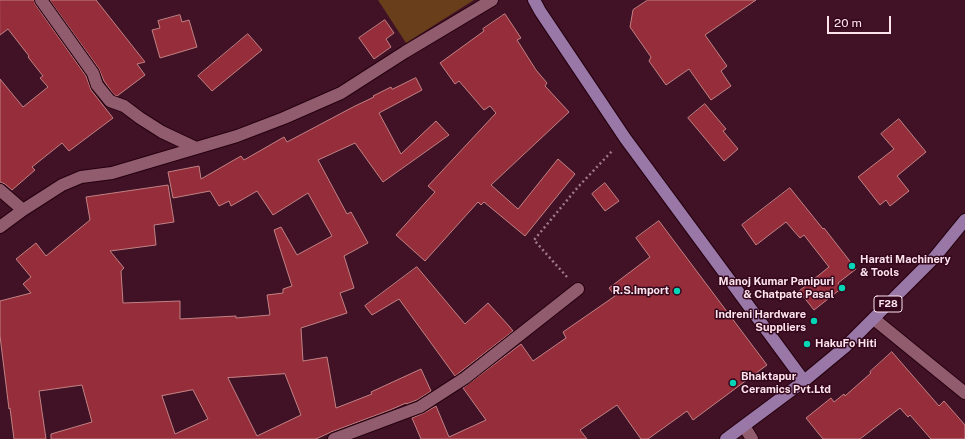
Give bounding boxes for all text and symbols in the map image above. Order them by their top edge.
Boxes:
scale bar [829,8,893,34]
text: 20 m [834,16,862,30]
place label: Harati Machinery & Tools [860,253,951,279]
marker: Harati Machinery & Tools [847,261,857,271]
place label: Manoj Kumar Panipuri & Chatpate Pasal [719,275,834,301]
marker: Manoj Kumar Panipuri & Chatpate Pasal [837,283,847,293]
place label: R.S.Import [612,284,669,298]
marker: R.S.Import [672,286,682,296]
road number: F28 [874,296,902,312]
place label: Indreni Hardware Suppliers [715,308,806,334]
marker: Indreni Hardware Suppliers [809,316,819,326]
place label: HakuFo Hiti [815,337,877,351]
marker: HakuFo Hiti [802,339,812,349]
place label: Bhaktapur Ceramics Pvt.Ltd [741,370,831,396]
marker: Bhaktapur Ceramics Pvt.Ltd [728,378,738,388]

